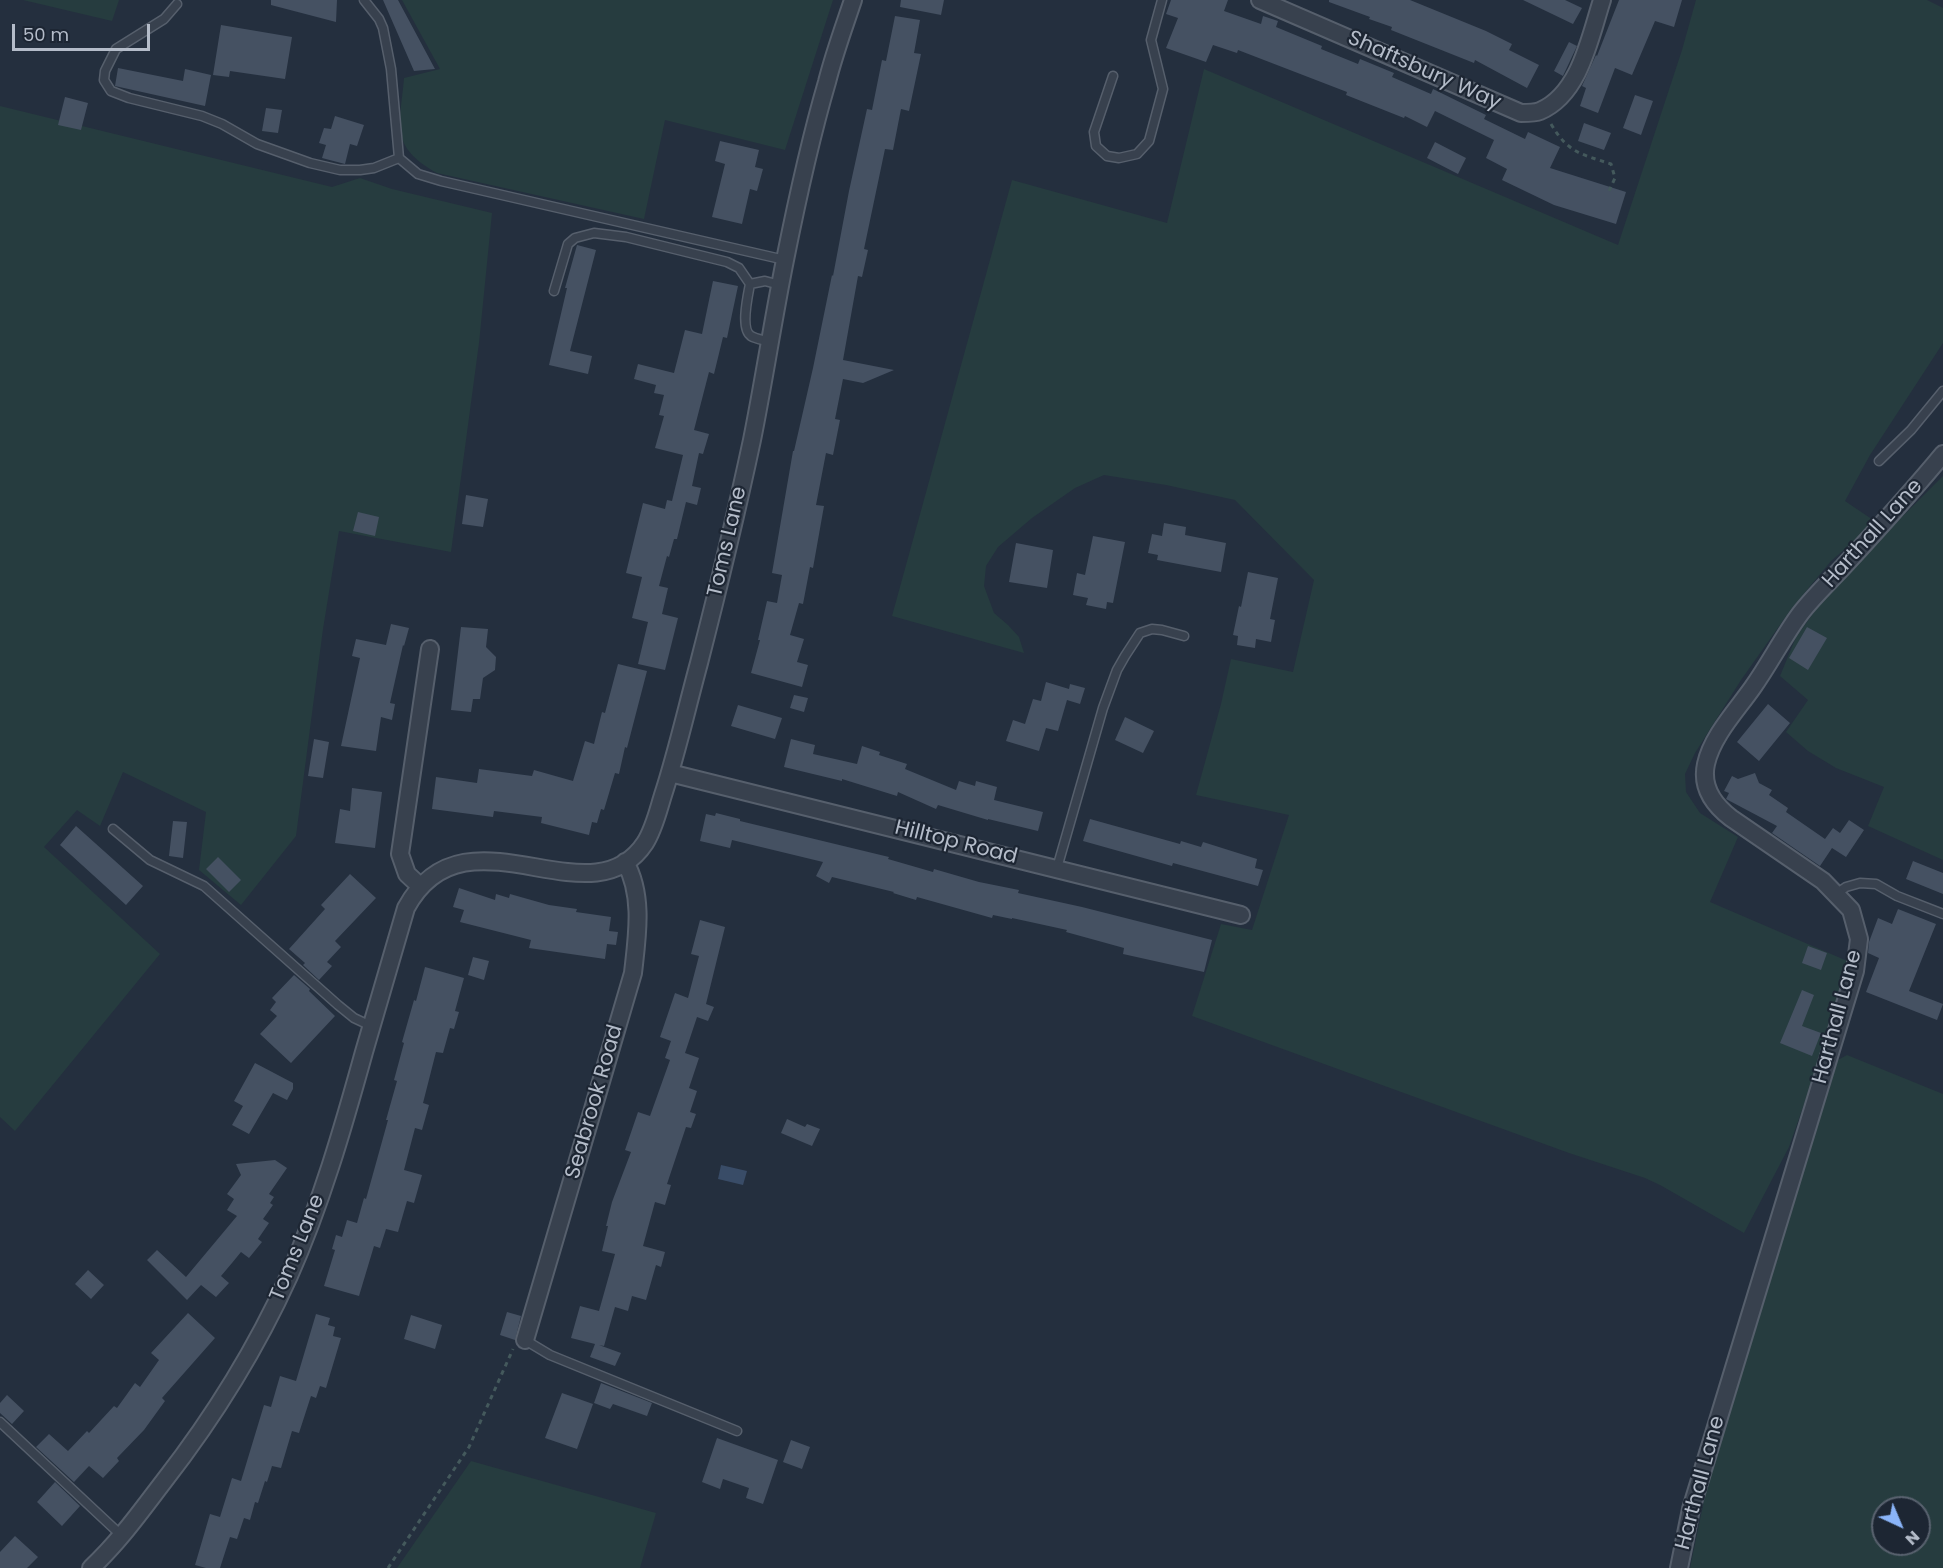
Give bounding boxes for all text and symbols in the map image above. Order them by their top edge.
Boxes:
scale bar [15,12,153,50]
text: 50 m [23,22,69,47]
street label: Shaftsbury Way [1344,26,1504,116]
street label: Harthall Lane [1818,474,1928,594]
street label: Toms Lane [703,484,753,600]
street label: Hilltop Road [892,816,1020,870]
street label: Harthall Lane [1808,947,1868,1087]
street label: Seabrook Road [561,1022,629,1182]
street label: Toms Lane [265,1191,331,1305]
street label: Harthall Lane [1671,1413,1731,1553]
north arrow [1871,1496,1931,1556]
text: N [1900,1525,1925,1550]

